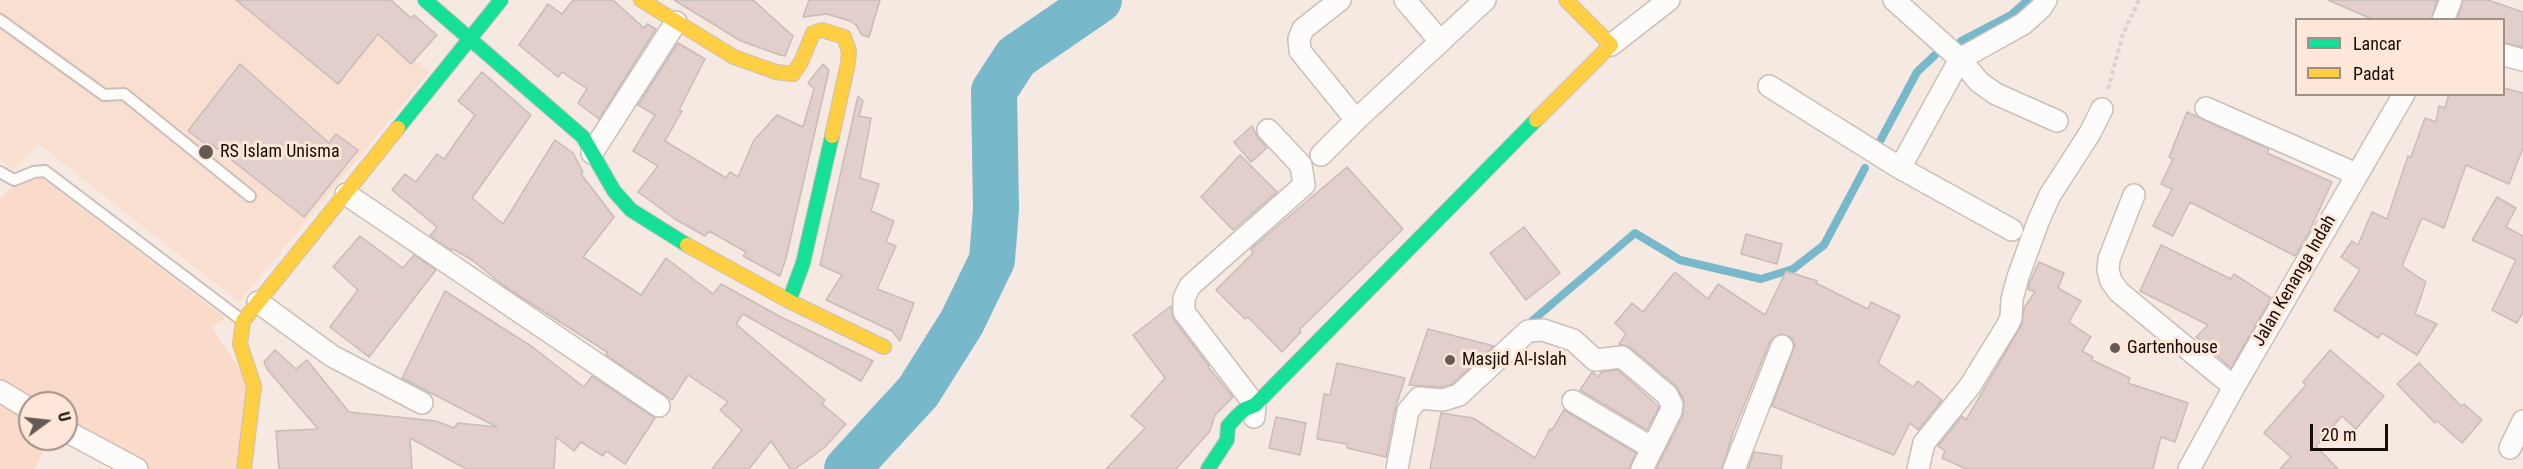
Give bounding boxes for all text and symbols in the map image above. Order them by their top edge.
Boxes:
legend [2295,18,2505,96]
text: Lancar [2353,33,2401,54]
text: Padat [2353,63,2394,84]
place label: RS Islam Unisma [220,141,340,163]
marker: RS Islam Unisma [197,143,215,161]
street label: Jalan Kenanga Indah [2249,211,2341,351]
place label: Gartenhouse [2127,337,2218,359]
marker: Gartenhouse [2108,341,2122,355]
place label: Masjid Al-Islah [1462,349,1567,371]
marker: Masjid Al-Islah [1443,353,1457,367]
north arrow [18,391,78,451]
text: U [54,410,74,424]
scale bar [2313,412,2391,450]
text: 20 m [2321,424,2356,445]

